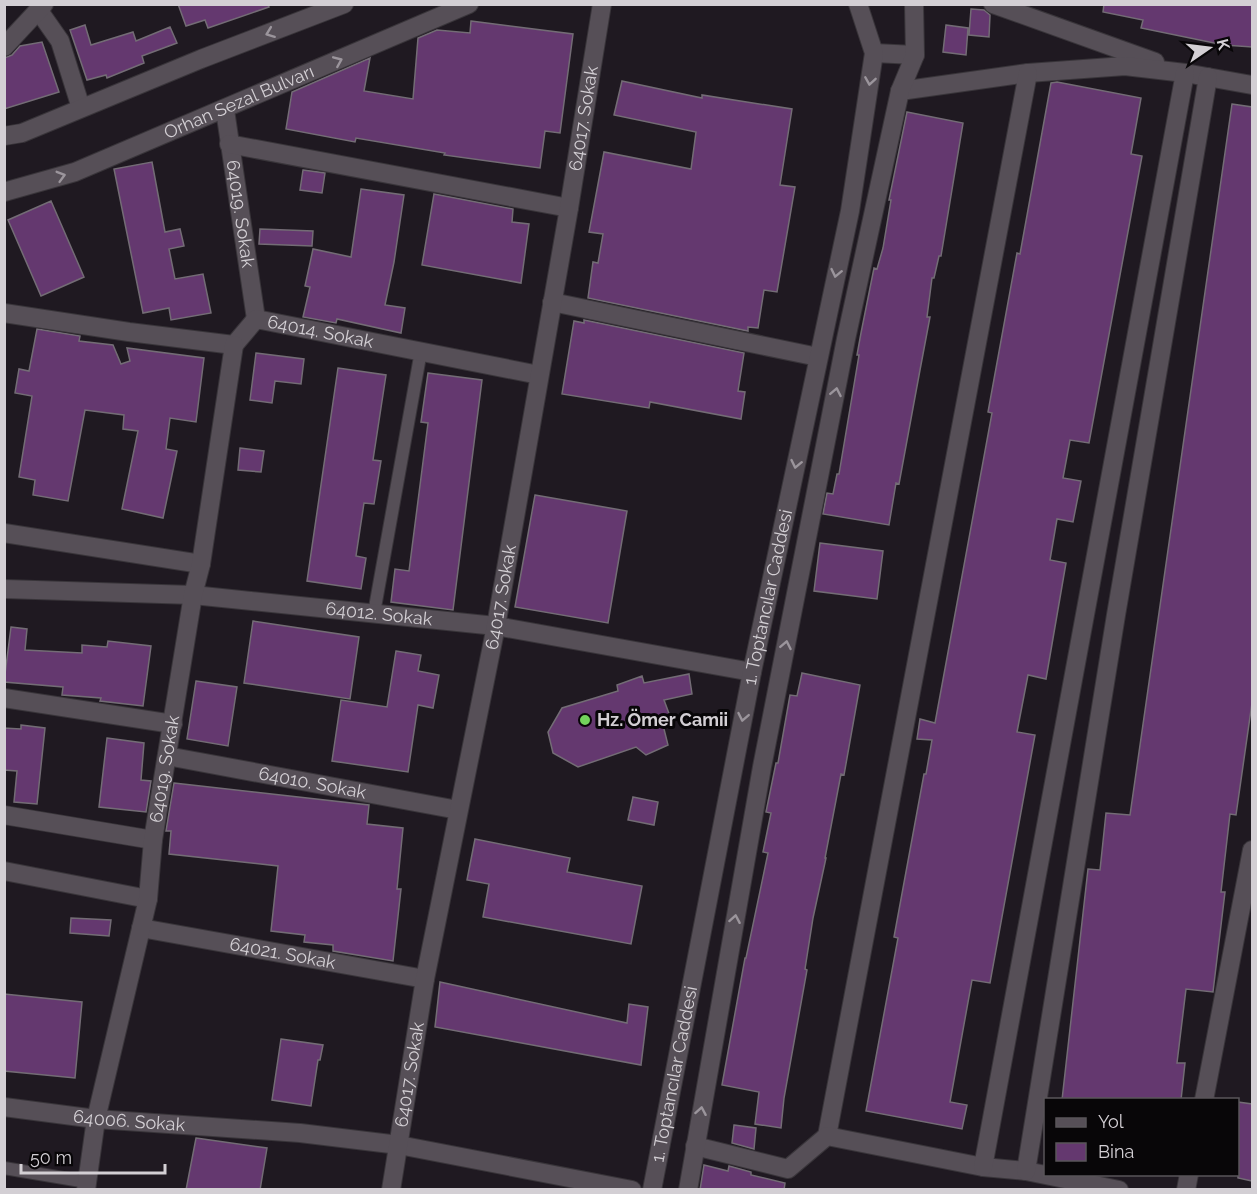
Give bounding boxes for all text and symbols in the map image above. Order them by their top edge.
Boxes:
north arrow [1179,18,1239,78]
one-way arrow [265,25,276,38]
text: K [1213,37,1234,52]
one-way arrow [331,56,342,68]
street label: Orhan Sezal Bulvarı [161,60,317,143]
street label: 64017. Sokak [564,64,602,172]
one-way arrow [864,76,876,86]
street label: 64019. Sokak [223,159,259,269]
one-way arrow [55,171,66,183]
one-way arrow [831,268,844,278]
street label: 64014. Sokak [266,311,376,352]
one-way arrow [828,387,841,397]
one-way arrow [790,459,803,469]
street label: 1. Toptancılar Caddesi [739,507,796,687]
street label: 64017. Sokak [480,543,520,651]
street label: 64012. Sokak [325,598,434,629]
one-way arrow [779,640,792,650]
place label: Hz. Ömer Camii [597,708,728,730]
one-way arrow [737,711,750,721]
street label: 64019. Sokak [145,713,183,824]
marker: Hz. Ömer Camii [578,713,592,727]
street label: 64010. Sokak [257,762,369,803]
one-way arrow [728,914,741,924]
street label: 64021. Sokak [228,933,338,973]
street label: 1. Toptancılar Caddesi [647,984,701,1164]
street label: 64017. Sokak [390,1020,428,1129]
legend [1044,1098,1239,1176]
street label: 64006. Sokak [72,1105,186,1135]
one-way arrow [695,1107,707,1116]
text: Yol [1098,1111,1124,1132]
scale bar [21,1137,165,1175]
text: Bina [1098,1141,1134,1162]
text: 50 m [30,1147,72,1168]

